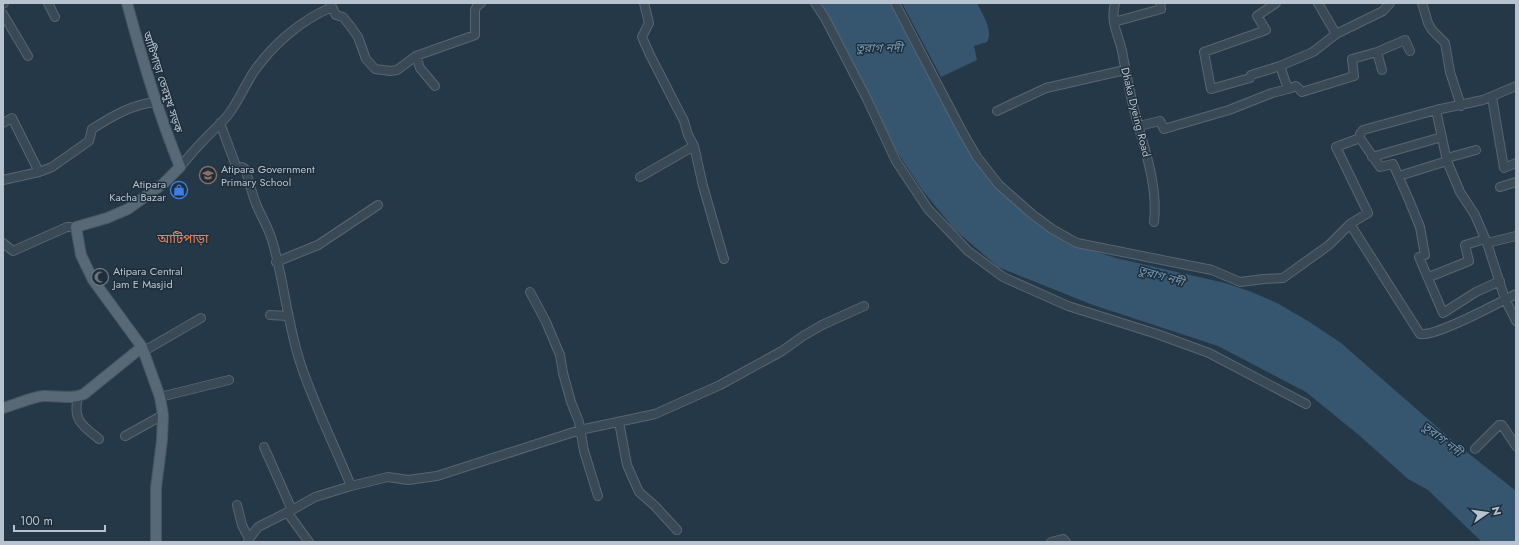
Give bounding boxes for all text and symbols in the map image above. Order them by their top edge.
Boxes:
street label: আটিপাড়া তেরমুখ সড়ক [139,28,187,135]
water label: তুরাগ নদী [855,39,905,57]
street label: Dhaka Dyeing Road [1117,65,1155,159]
place label: Atipara Government Primary School [221,161,315,190]
school or university icon: Atipara Government Primary School [198,165,218,185]
place label: Atipara Kacha Bazar [109,176,166,205]
shop icon: Atipara Kacha Bazar [169,180,189,200]
district label: আটিপাড়া [156,229,209,248]
water label: তুরাগ নদী [1136,261,1189,292]
place label: Atipara Central Jam E Masjid [111,263,183,292]
mosque icon: Atipara Central Jam E Masjid [90,267,110,287]
water label: তুরাগ নদী [1418,417,1468,462]
north arrow [1467,493,1507,533]
text: N [1488,505,1506,517]
scale bar [14,507,105,533]
text: 100 m [20,512,53,530]

